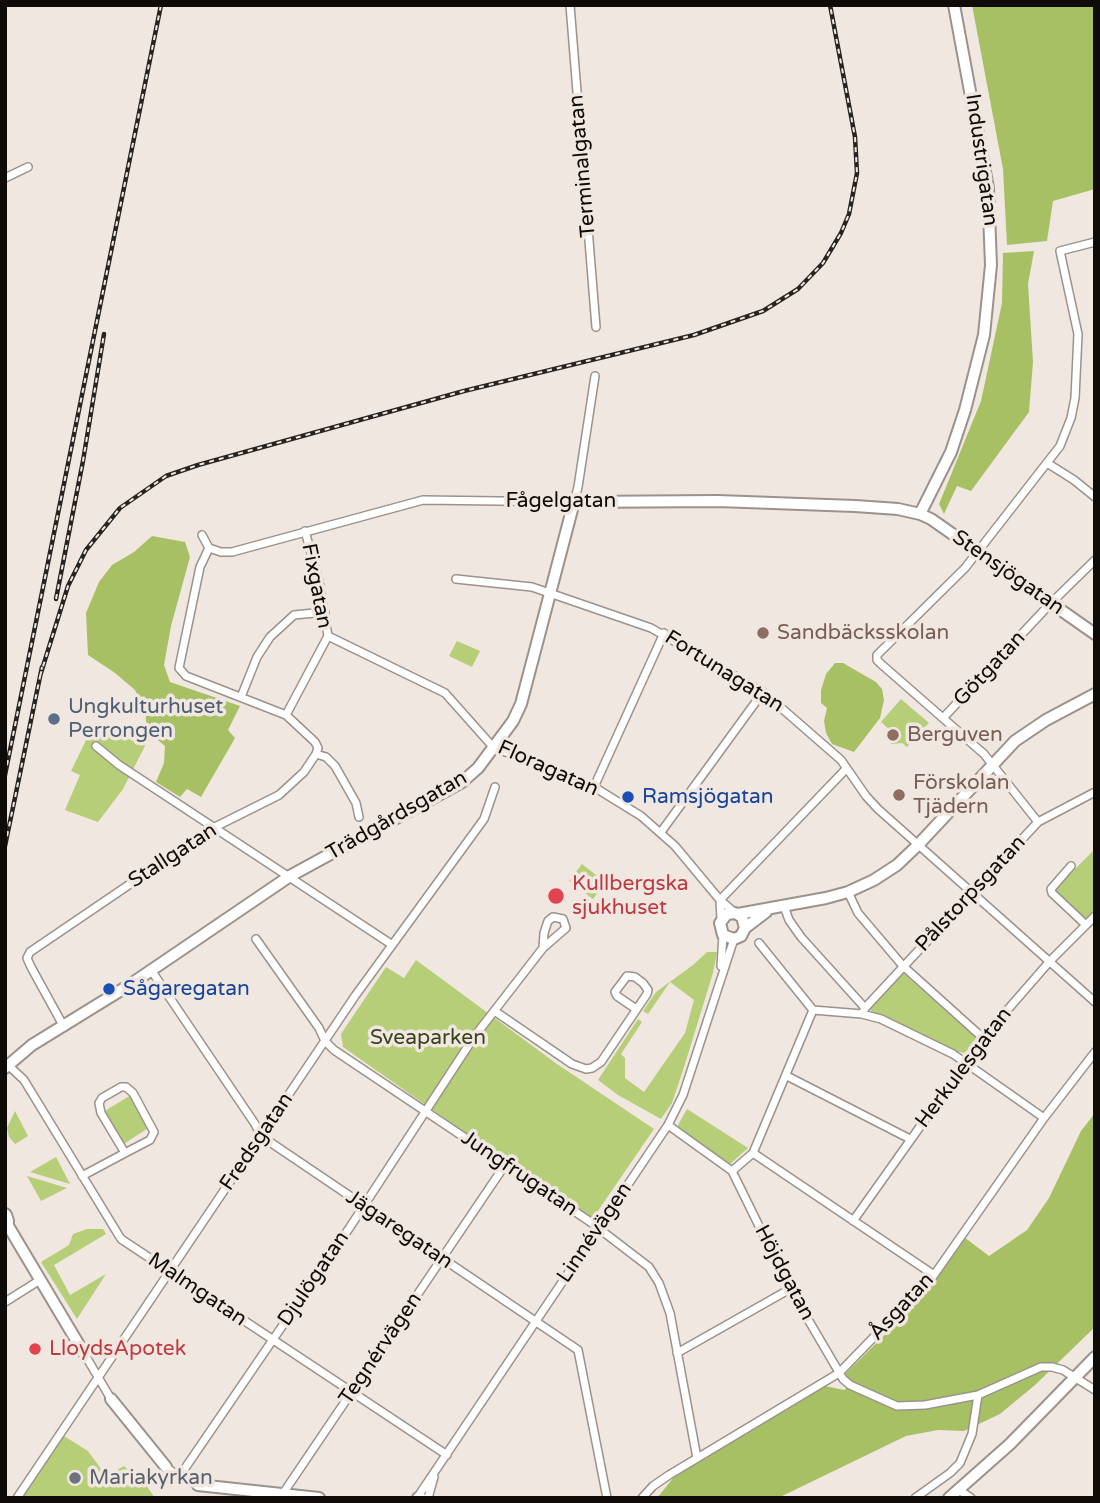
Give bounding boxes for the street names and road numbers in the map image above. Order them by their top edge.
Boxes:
street label: Industrigatan [959,92,1003,228]
street label: Terminalgatan [564,94,602,238]
street label: Fågelgatan [506,488,616,514]
street label: Stensjögatan [947,525,1069,621]
street label: Fixgatan [295,541,337,631]
street label: Fortunagatan [660,625,788,719]
street label: Götgatan [949,626,1031,712]
street label: Floragatan [494,736,602,802]
street label: Trädgårdsgatan [322,766,472,866]
street label: Stallgatan [124,818,222,894]
street label: Pålstorpsgatan [911,831,1031,957]
street label: Herkulesgatan [911,1003,1017,1133]
street label: Fredsgatan [215,1088,299,1196]
street label: Jungfrugatan [456,1126,582,1222]
street label: Linnévägen [552,1178,638,1288]
street label: Jägaregatan [341,1185,457,1275]
street label: Höjdgatan [748,1221,820,1325]
street label: Djulögatan [273,1227,355,1331]
street label: Malmgatan [143,1248,251,1332]
street label: Åsgatan [864,1268,940,1346]
street label: Tegnérvägen [334,1288,428,1410]

